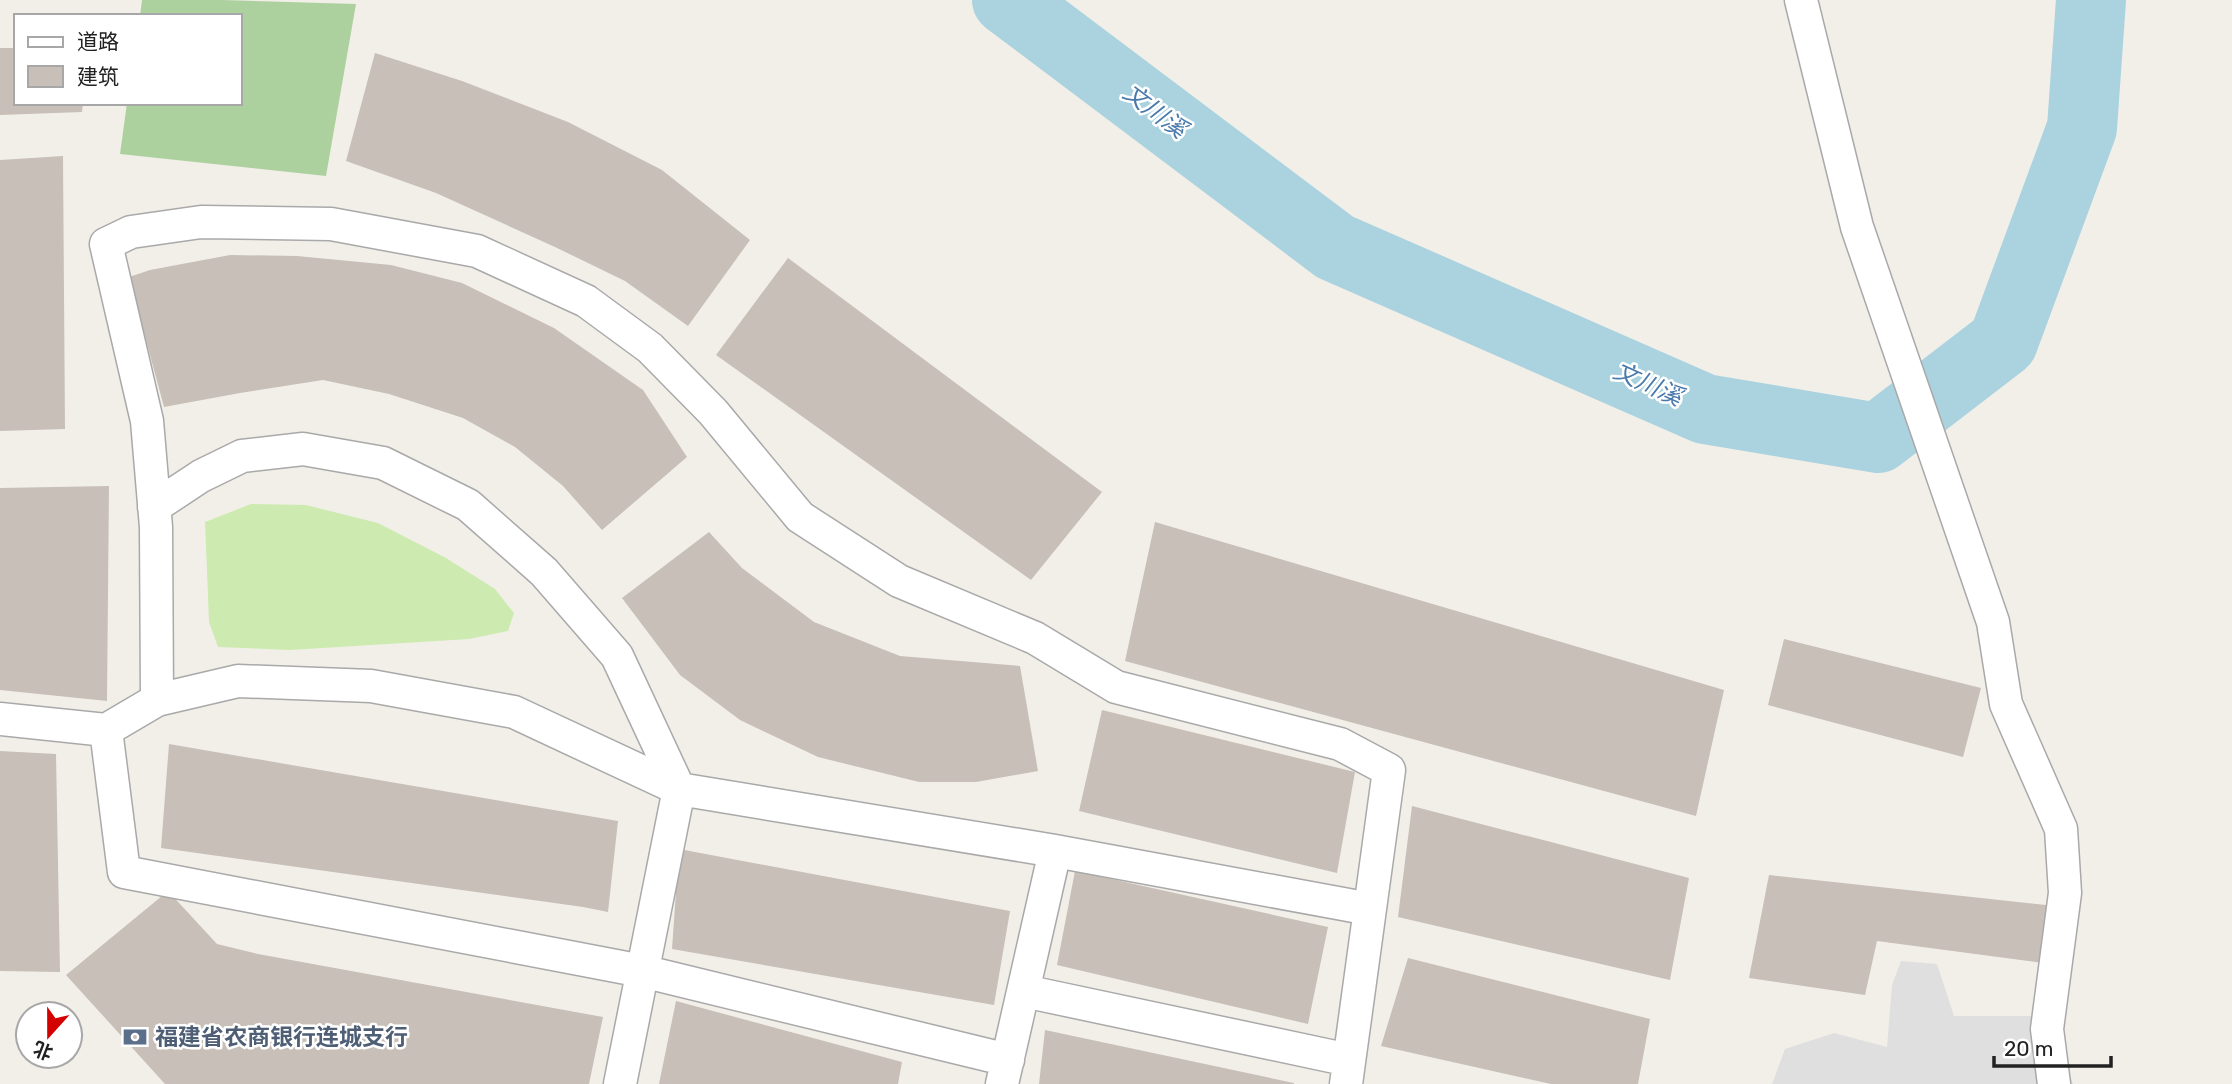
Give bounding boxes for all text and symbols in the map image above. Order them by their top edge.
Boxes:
legend [14,14,242,105]
text: 道路 [77,29,119,54]
text: 建筑 [77,64,119,89]
water label: 文川溪 [1118,78,1195,146]
water label: 文川溪 [1609,357,1689,413]
north arrow [14,1000,84,1070]
bank icon: 福建省农商银行连城支行 [121,1023,149,1051]
place label: 福建省农商银行连城支行 [155,1023,408,1051]
scale bar [1994,1024,2111,1068]
text: 北 [30,1036,56,1065]
text: 20 m [2004,1036,2053,1061]

